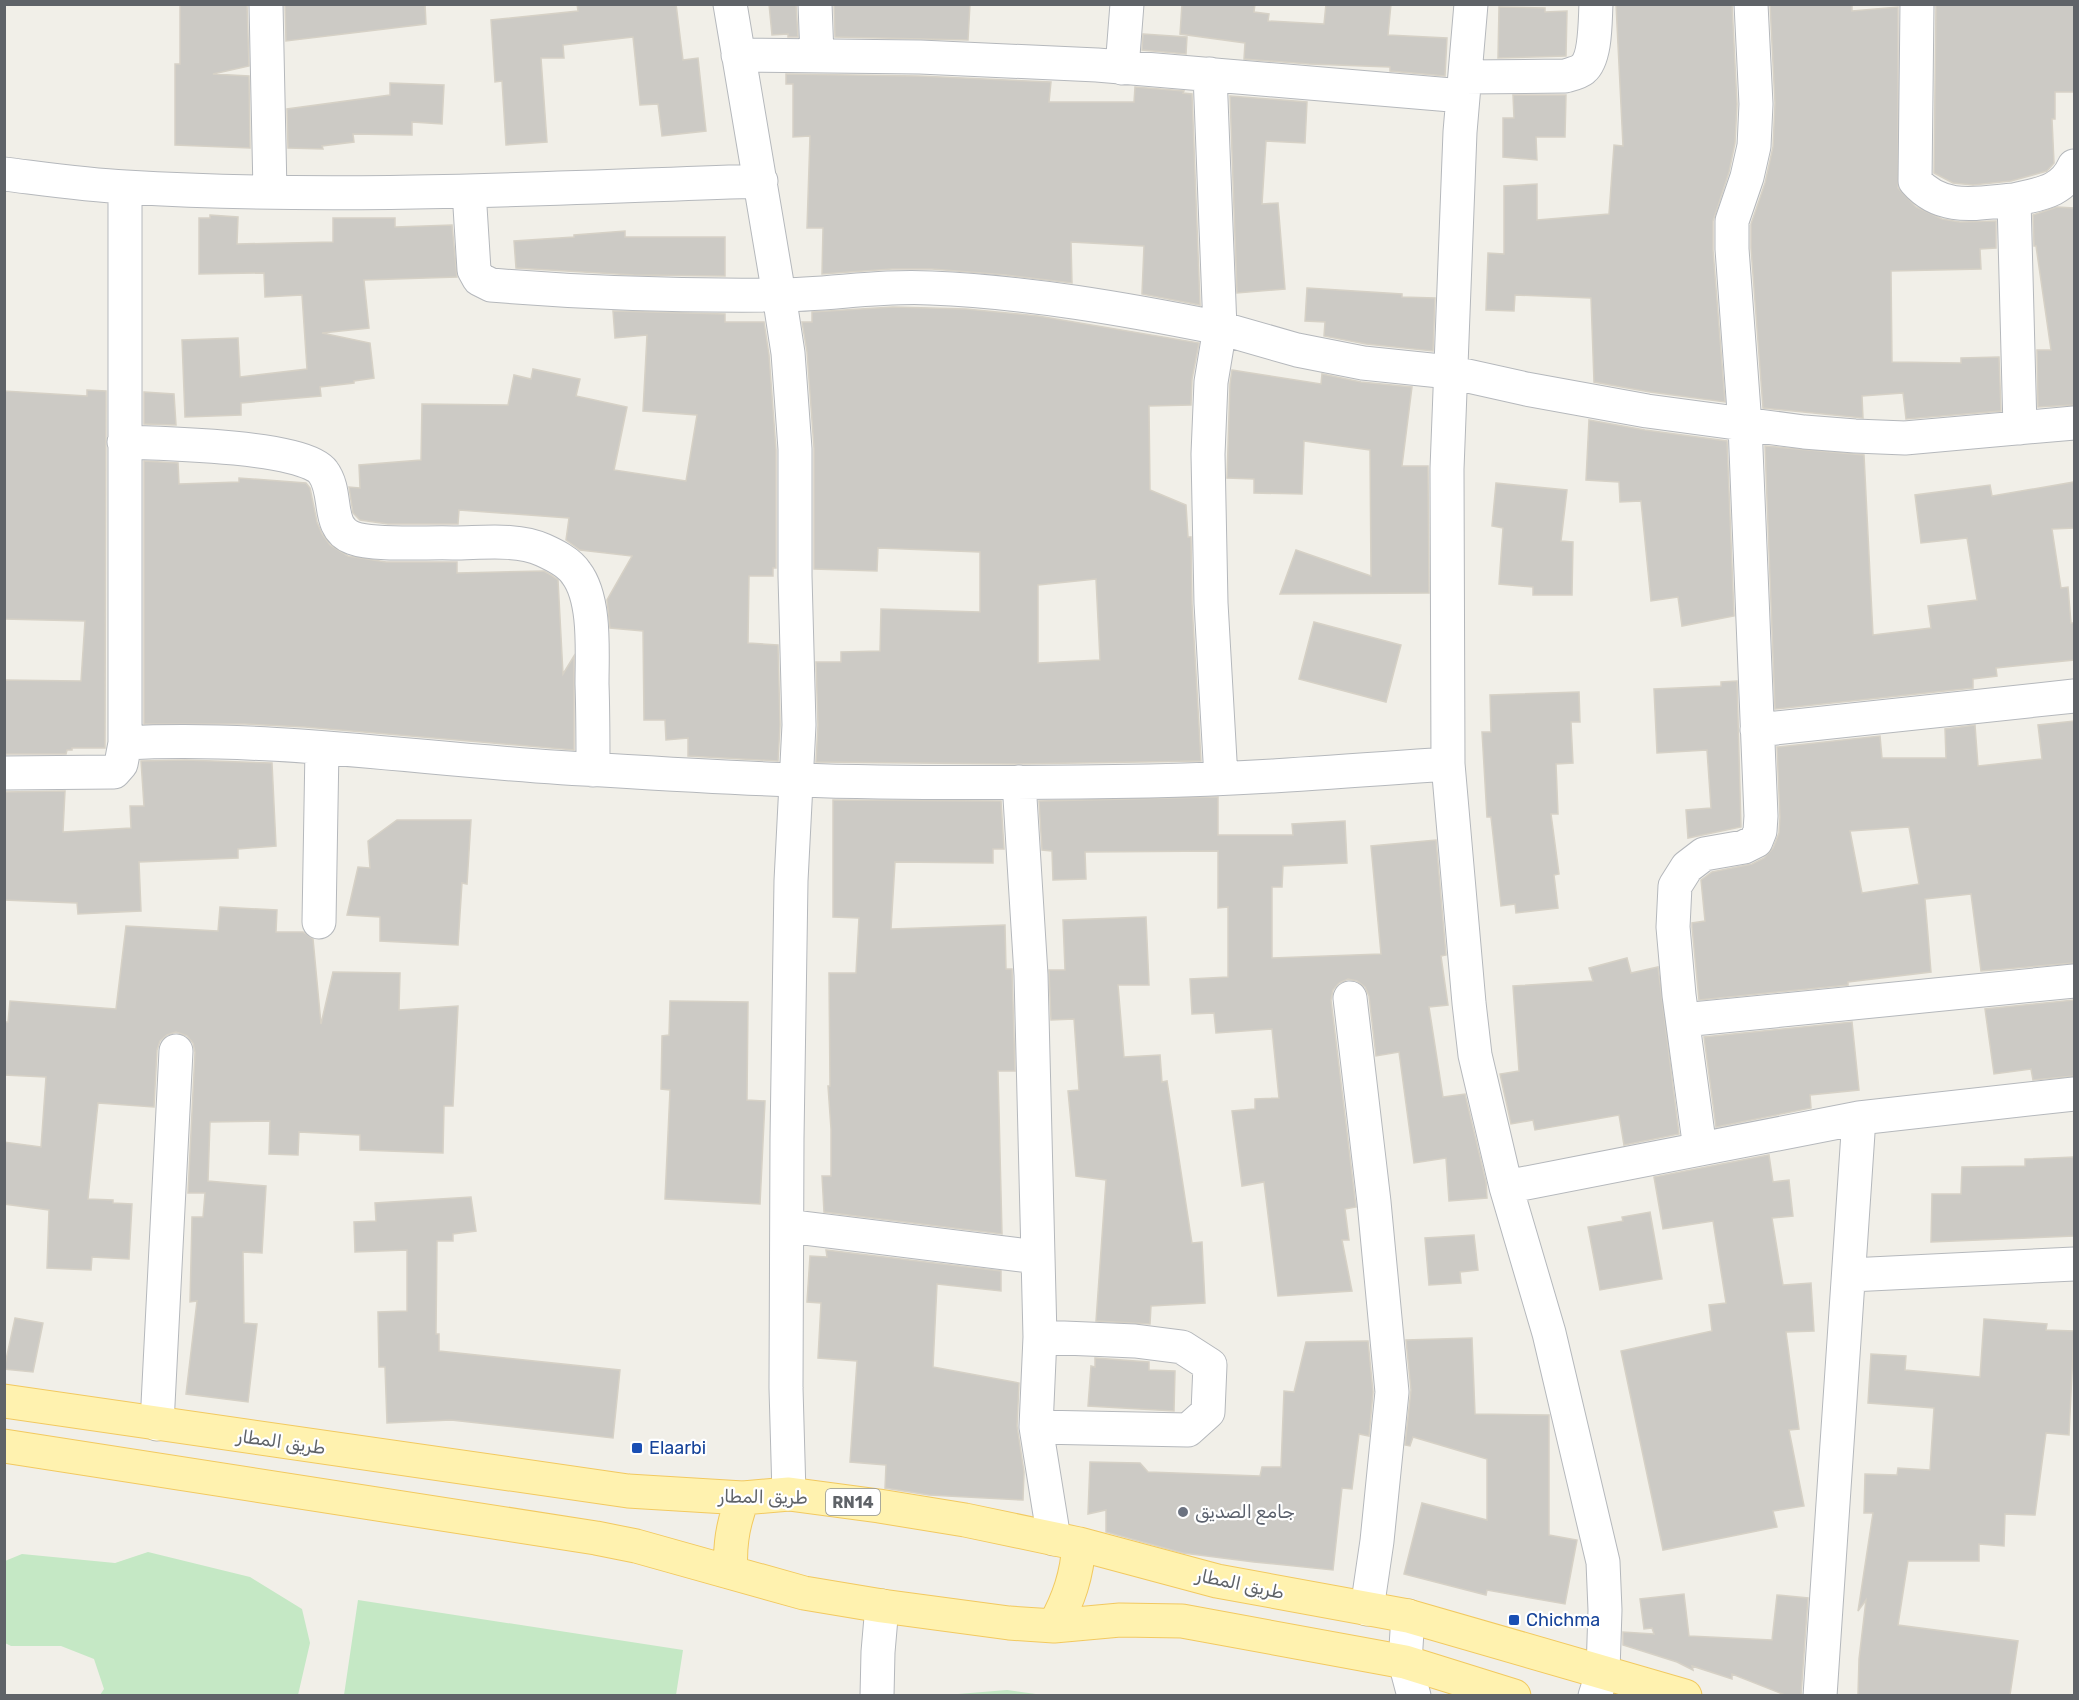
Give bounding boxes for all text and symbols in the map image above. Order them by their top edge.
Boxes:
street label: طريق المطار [234,1425,327,1459]
place label: Elaarbi [649,1437,706,1459]
marker: Elaarbi [630,1441,644,1455]
street label: طريق المطار [717,1485,808,1509]
road number: RN14 [826,1489,880,1515]
place label: جامع الصديق [1195,1501,1295,1525]
marker: جامع الصديق [1176,1505,1190,1519]
street label: طريق المطار [1193,1564,1286,1604]
place label: Chichma [1526,1609,1600,1631]
marker: Chichma [1507,1613,1521,1627]

